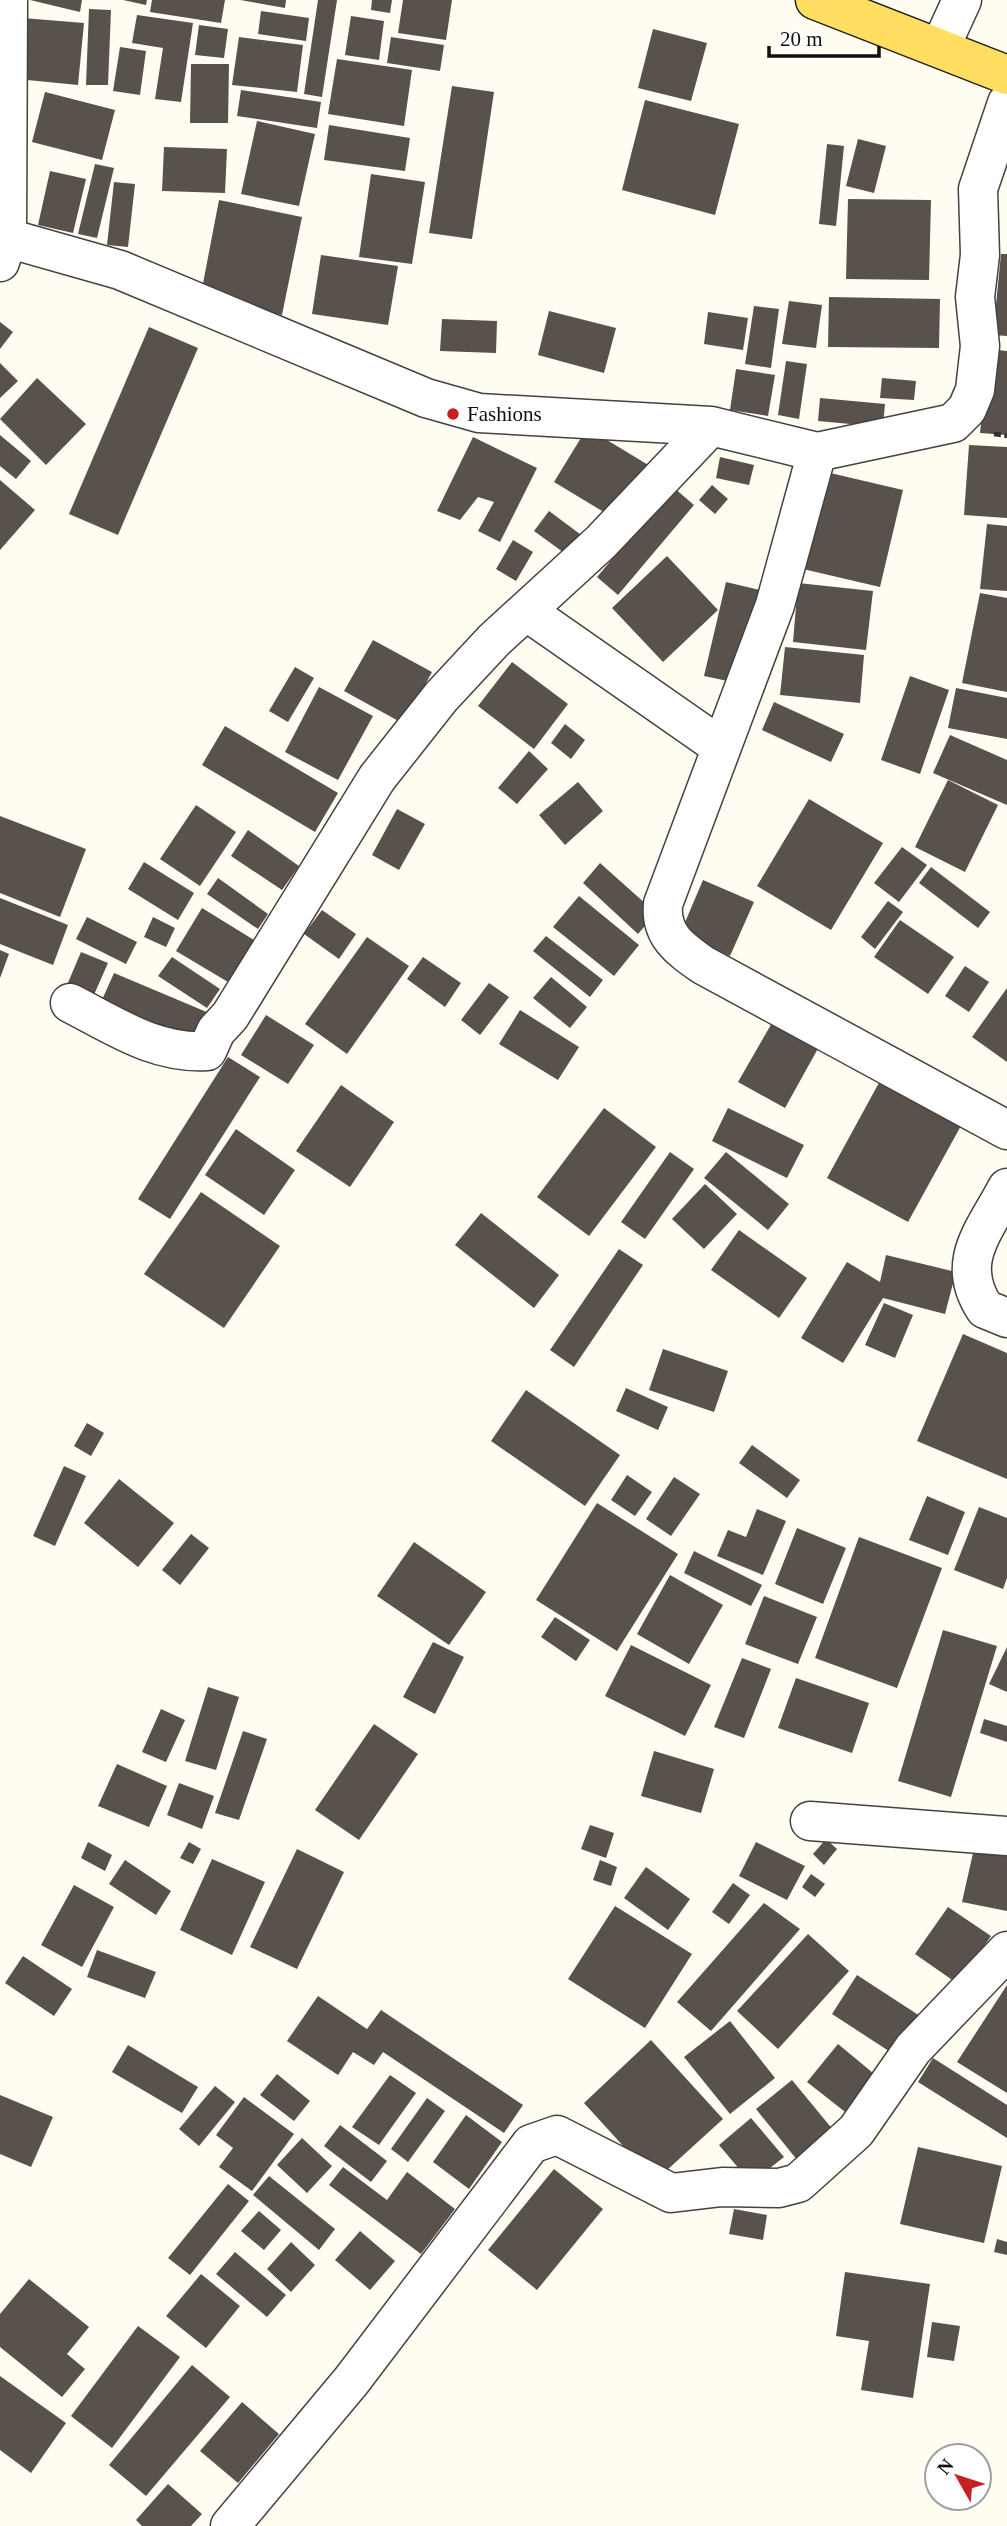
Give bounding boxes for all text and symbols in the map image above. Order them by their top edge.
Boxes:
scale bar [769,14,879,58]
text: 20 m [780,27,823,51]
place label: Fashions [467,402,542,426]
marker: Fashions [445,406,461,422]
north arrow [923,2442,993,2512]
text: N [933,2454,958,2479]

